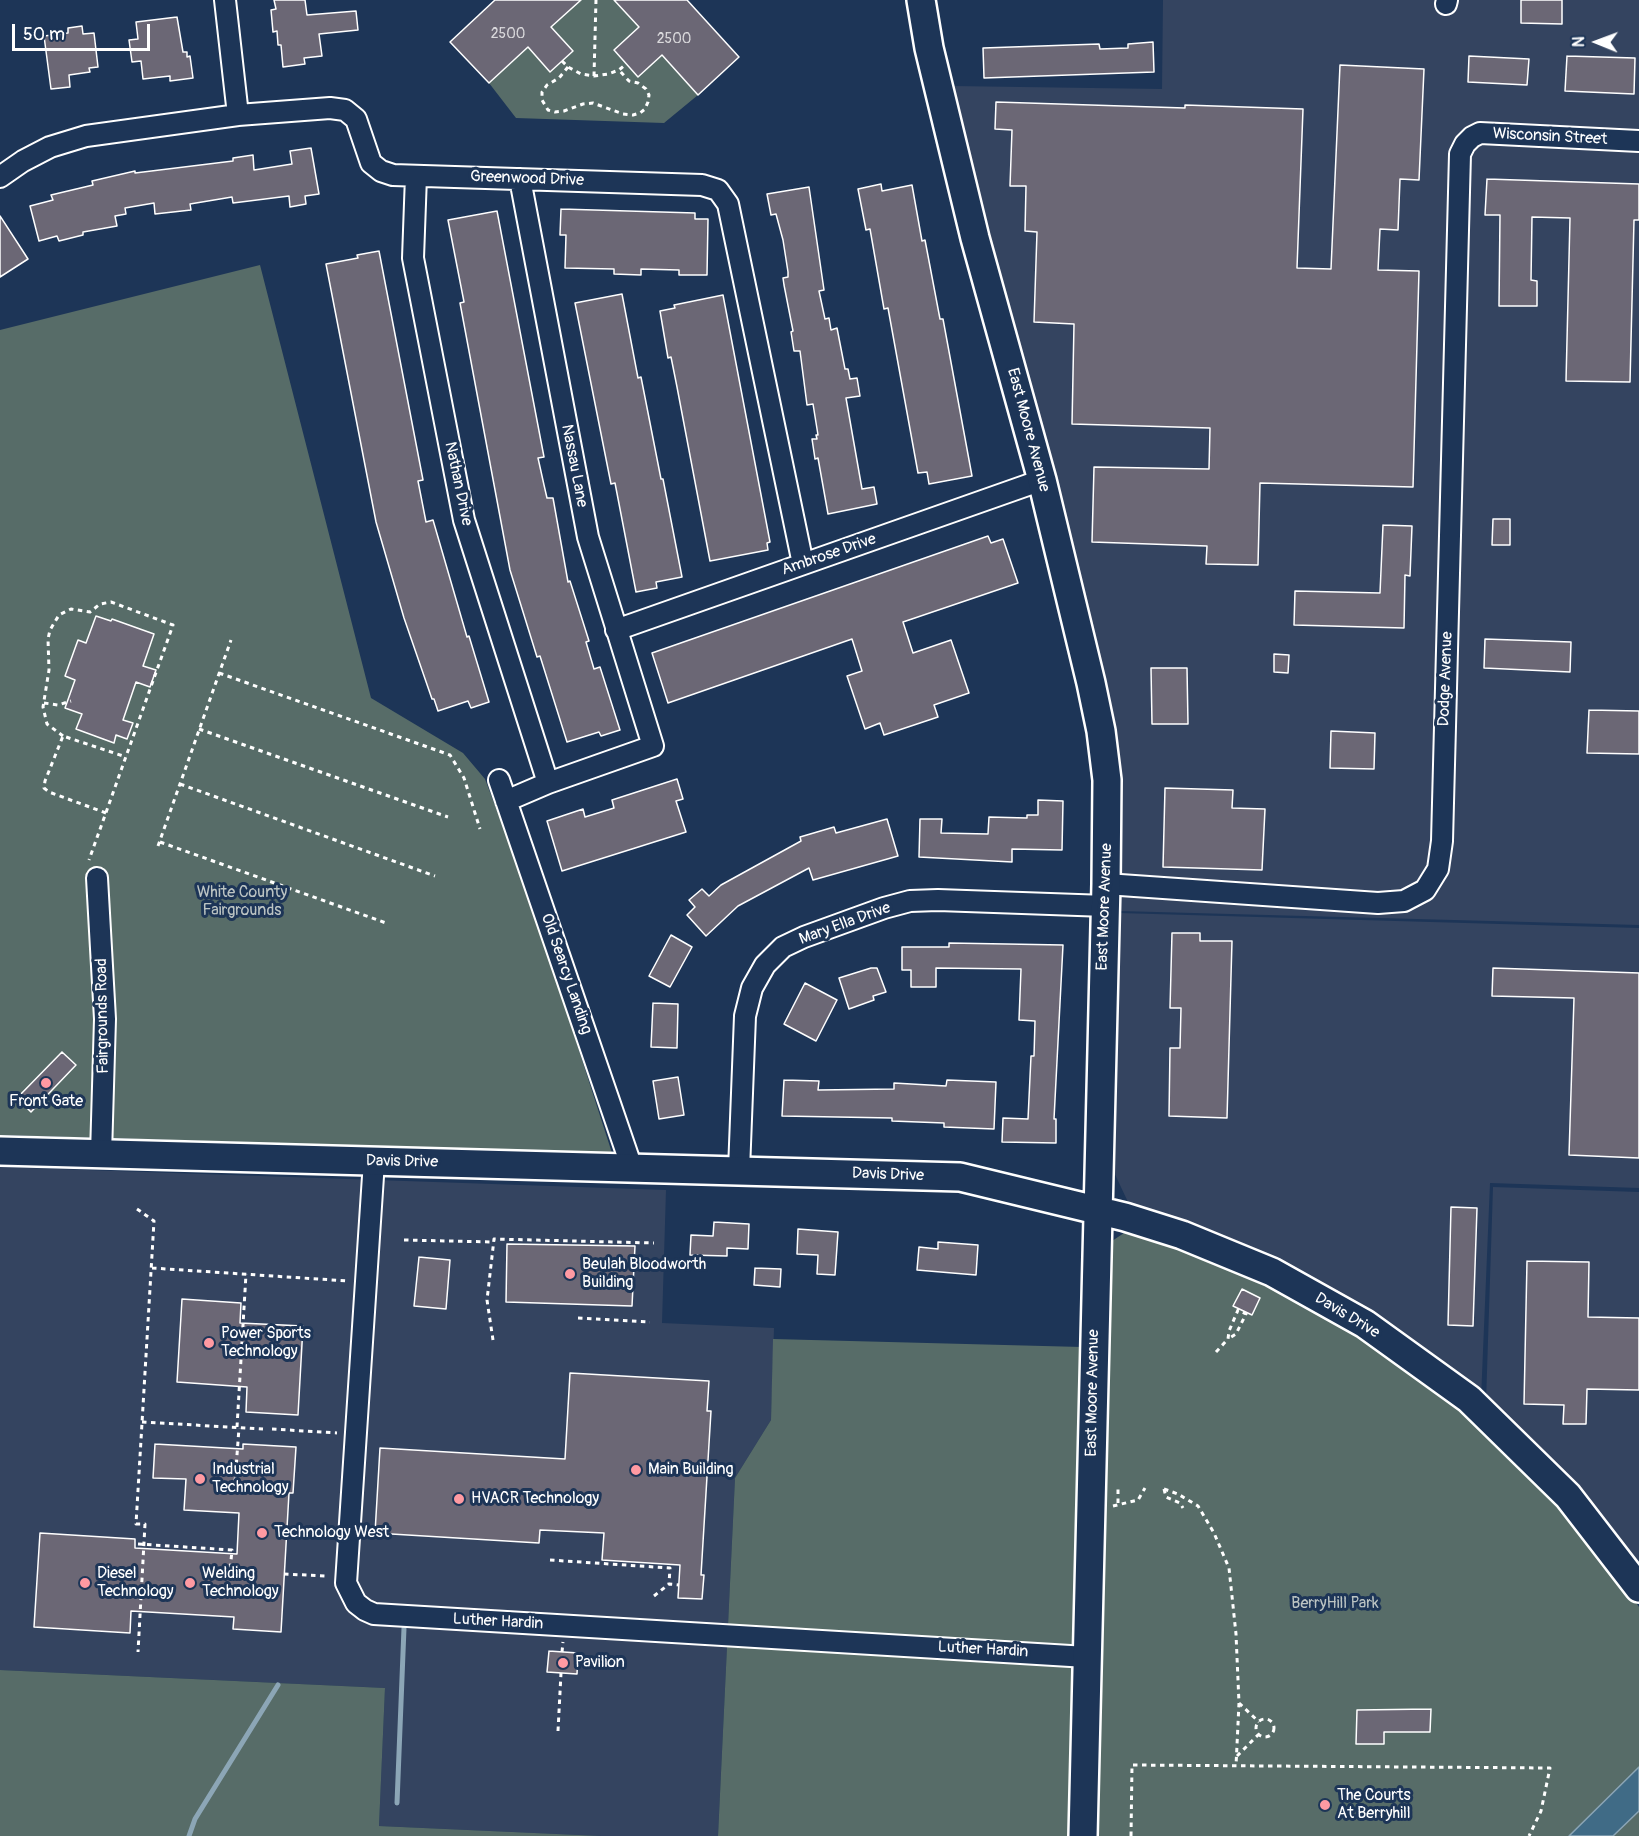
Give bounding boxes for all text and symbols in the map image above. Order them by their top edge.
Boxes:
scale bar [15,12,153,50]
north arrow [1567,12,1627,72]
text: 50 m [23,23,65,46]
house number: 2500 [491,26,525,42]
house number: 2500 [657,31,691,47]
text: N [1569,36,1589,47]
street label: Wisconsin Street [1492,124,1608,150]
street label: Greenwood Drive [470,167,584,191]
street label: East Moore Avenue [1002,366,1054,494]
street label: Nassau Lane [557,423,591,509]
street label: Nathan Drive [440,440,476,528]
street label: Ambrose Drive [779,530,879,580]
street label: Dodge Avenue [1435,631,1457,727]
street label: East Moore Avenue [1093,843,1117,971]
park label: White County Fairgrounds [197,883,287,921]
street label: Mary Ella Drive [797,899,893,949]
street label: Old Searcy Landing [536,911,596,1037]
street label: Fairgrounds Road [92,958,114,1074]
marker: Front Gate [39,1076,53,1090]
place label: Front Gate [9,1092,83,1112]
street label: Davis Drive [366,1152,438,1172]
street label: Davis Drive [852,1164,924,1186]
place label: Beulah Bloodworth Building [582,1255,706,1293]
marker: Beulah Bloodworth Building [563,1267,577,1281]
street label: Davis Drive [1311,1289,1383,1343]
place label: Power Sports Technology [221,1324,311,1362]
street label: East Moore Avenue [1082,1329,1104,1457]
marker: Power Sports Technology [202,1336,216,1350]
place label: Industrial Technology [212,1460,289,1498]
place label: Main Building [648,1460,734,1480]
marker: Main Building [629,1463,643,1477]
marker: Industrial Technology [193,1472,207,1486]
place label: HVACR Technology [471,1489,599,1509]
marker: HVACR Technology [452,1492,466,1506]
place label: Technology West [274,1523,389,1543]
marker: Technology West [255,1526,269,1540]
place label: Diesel Technology [97,1564,174,1602]
place label: Welding Technology [202,1564,279,1602]
marker: Diesel Technology [78,1576,92,1590]
marker: Welding Technology [183,1576,197,1590]
park label: BerryHill Park [1291,1594,1379,1614]
street label: Luther Hardin [452,1610,544,1634]
street label: Luther Hardin [937,1638,1029,1662]
place label: Pavilion [575,1653,625,1673]
marker: Pavilion [556,1656,570,1670]
place label: The Courts At Berryhill [1337,1786,1411,1824]
marker: The Courts At Berryhill [1318,1798,1332,1812]

